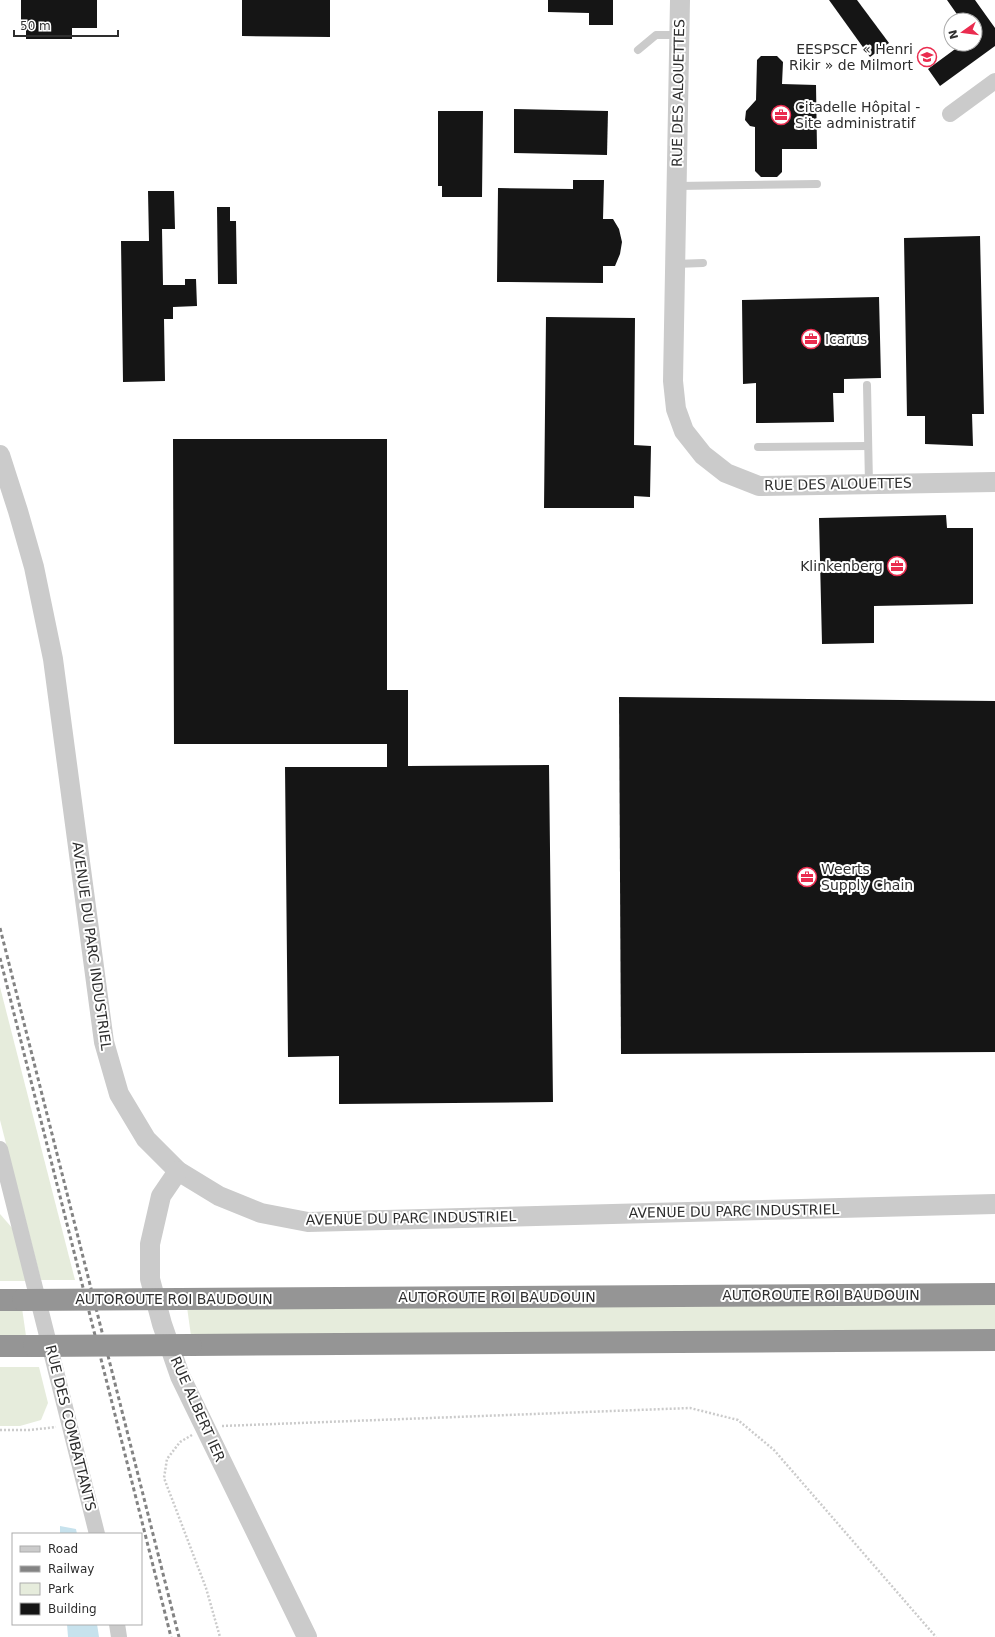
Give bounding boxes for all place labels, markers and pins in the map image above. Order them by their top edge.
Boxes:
place label: EESPSCF « Henri Rikir » de Milmort [789,41,914,73]
school or university icon: EESPSCF « Henri Rikir » de Milmort [916,46,938,68]
place label: Citadelle Hôpital - Site administratif [795,99,920,131]
office icon: Citadelle Hôpital - Site administratif [770,104,792,126]
office icon: Icarus [800,328,822,350]
place label: Icarus [825,331,867,347]
office icon: Klinkenberg [886,555,908,577]
place label: Klinkenberg [800,558,883,574]
place label: Weerts Supply Chain [821,861,913,893]
office icon: Weerts Supply Chain [796,866,818,888]

